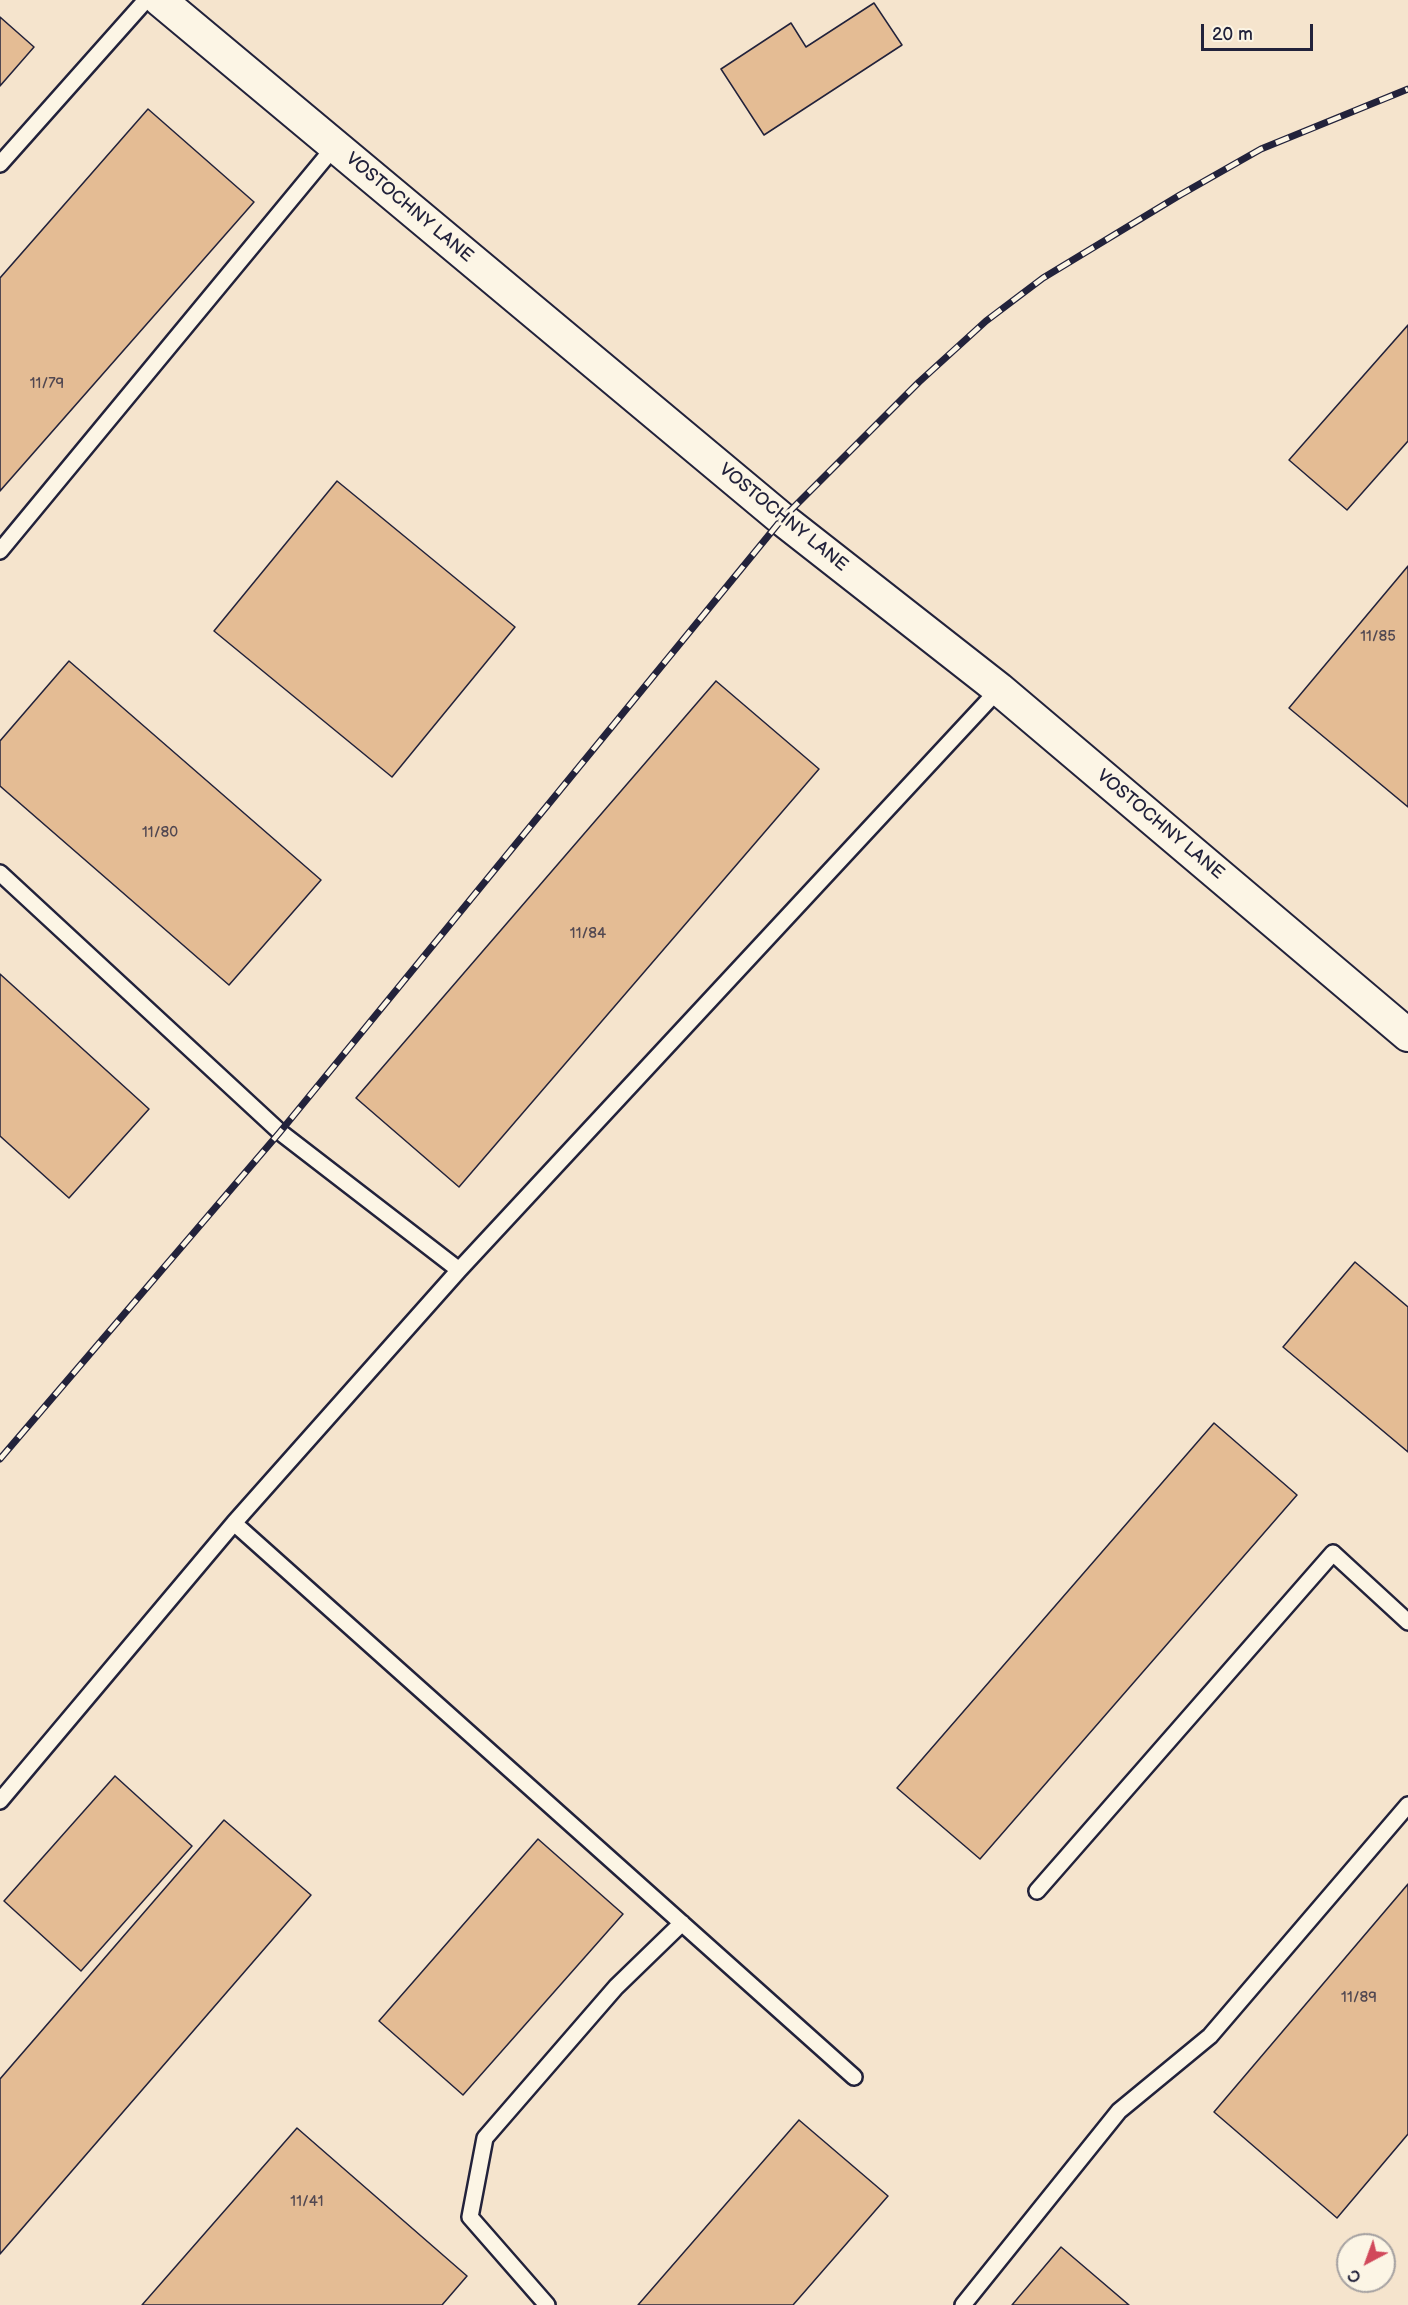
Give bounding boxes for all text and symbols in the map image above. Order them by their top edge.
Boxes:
scale bar [1204,12,1316,50]
text: 20 m [1212,24,1253,45]
street label: VOSTOCHNY LANE [341,148,477,268]
house number: 11/79 [30,375,64,393]
street label: VOSTOCHNY LANE [714,459,852,577]
house number: 11/85 [1360,628,1396,646]
street label: VOSTOCHNY LANE [1092,765,1228,885]
house number: 11/80 [142,824,178,842]
house number: 11/84 [570,925,606,943]
house number: 11/89 [1341,1989,1377,2007]
house number: 11/41 [290,2193,324,2211]
north arrow [1336,2233,1396,2293]
text: С [1345,2265,1366,2286]

